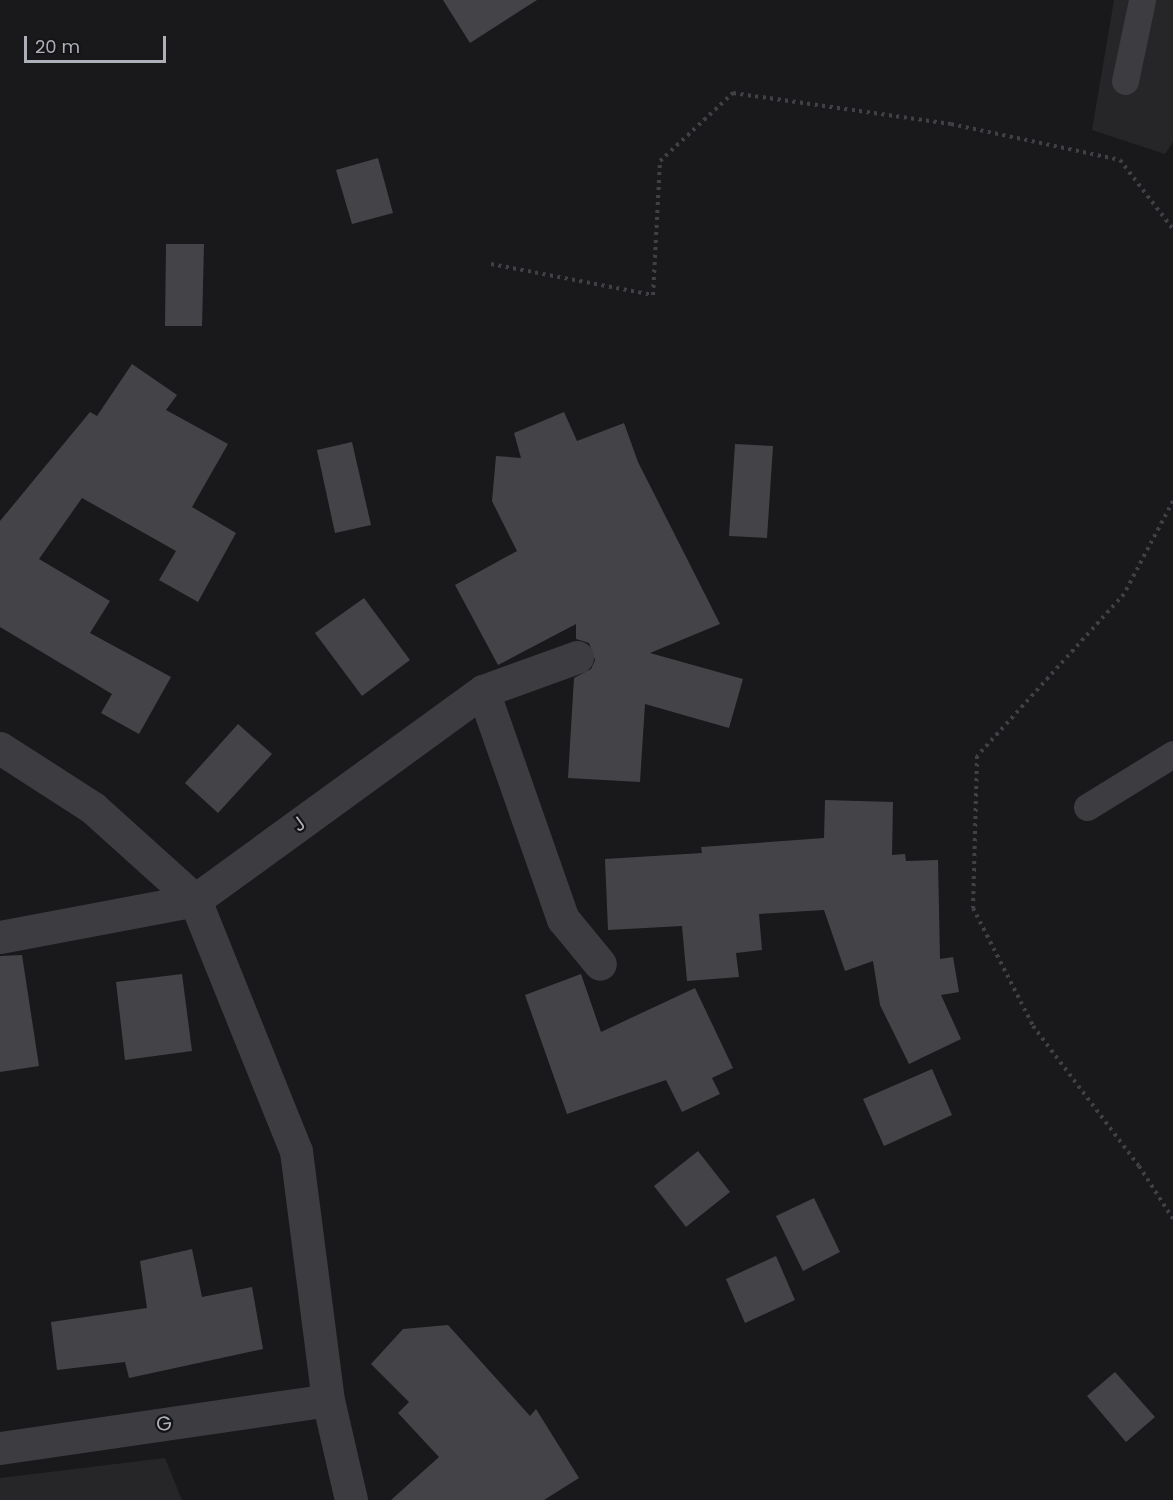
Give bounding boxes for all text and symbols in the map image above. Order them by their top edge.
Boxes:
scale bar [27,24,170,62]
text: 20 m [35,34,80,59]
street label: J [288,811,310,837]
street label: G [155,1411,173,1437]

